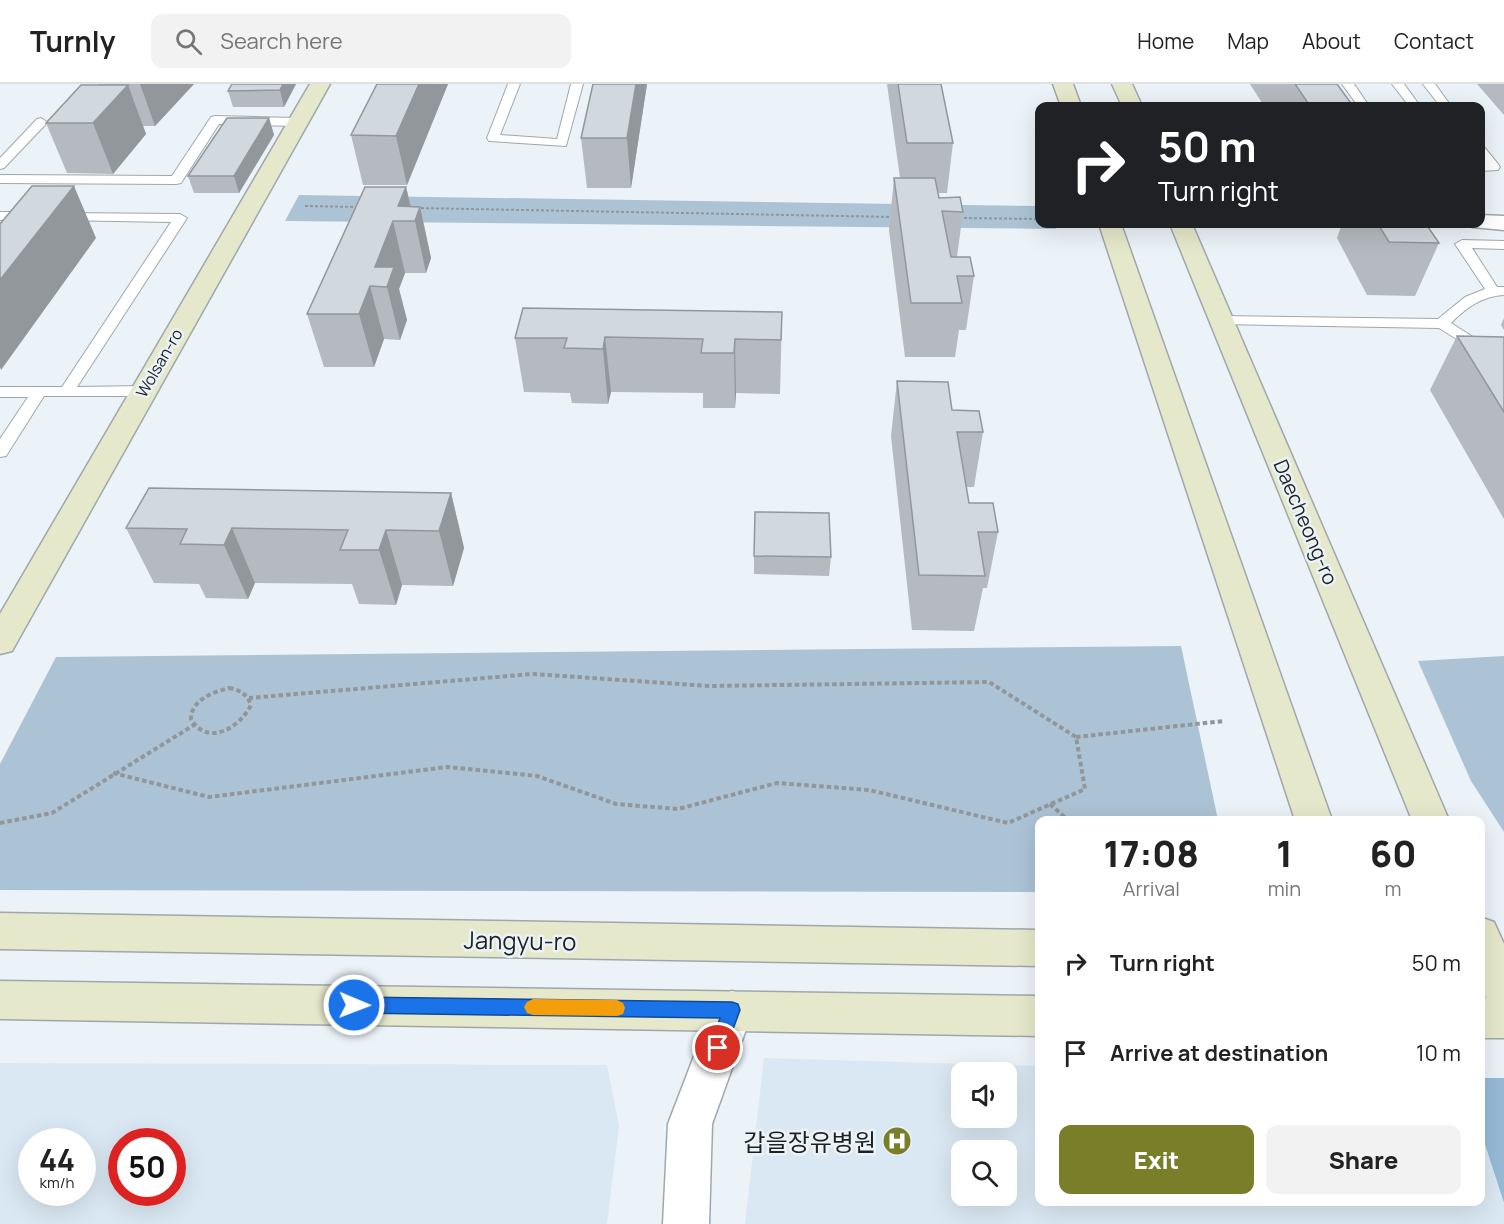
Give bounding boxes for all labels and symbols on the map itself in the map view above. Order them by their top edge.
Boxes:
street label: Wolsan-ro [131,325,187,401]
street label: Daecheong-ro [1267,455,1345,589]
street label: Jangyu-ro [463,923,577,957]
position arrow [322,973,386,1037]
pin [692,1022,743,1073]
place label: 갑을장유병원 [744,1125,876,1158]
hospital icon: 갑을장유병원 [881,1125,913,1157]
speed limit sign: 50 [108,1128,186,1206]

